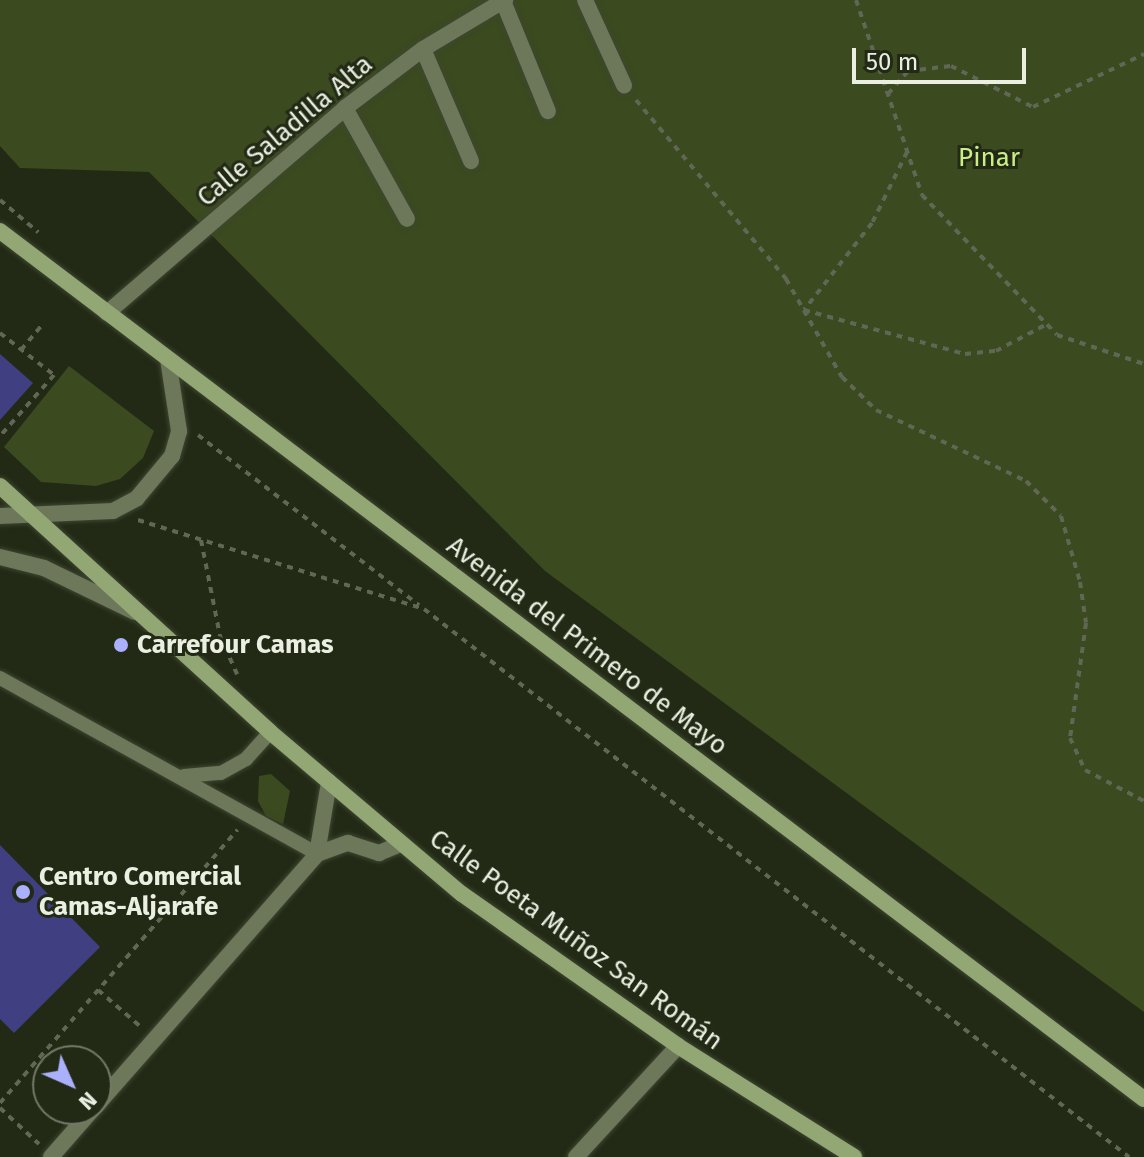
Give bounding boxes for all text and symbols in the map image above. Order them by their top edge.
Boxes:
scale bar [856,32,1030,82]
text: 50 m [866,48,918,76]
street label: Calle Saladilla Alta [191,49,379,213]
park label: Pinar [958,142,1020,174]
street label: Avenida del Primero de Mayo [441,530,733,762]
place label: Carrefour Camas [137,629,333,661]
marker: Carrefour Camas [112,636,130,654]
street label: Calle Poeta Muñoz San Román [423,823,729,1057]
place label: Centro Comercial Camas-Aljarafe [39,861,241,922]
marker: Centro Comercial Camas-Aljarafe [14,883,32,901]
north arrow [32,1045,112,1125]
text: N [73,1086,103,1116]

